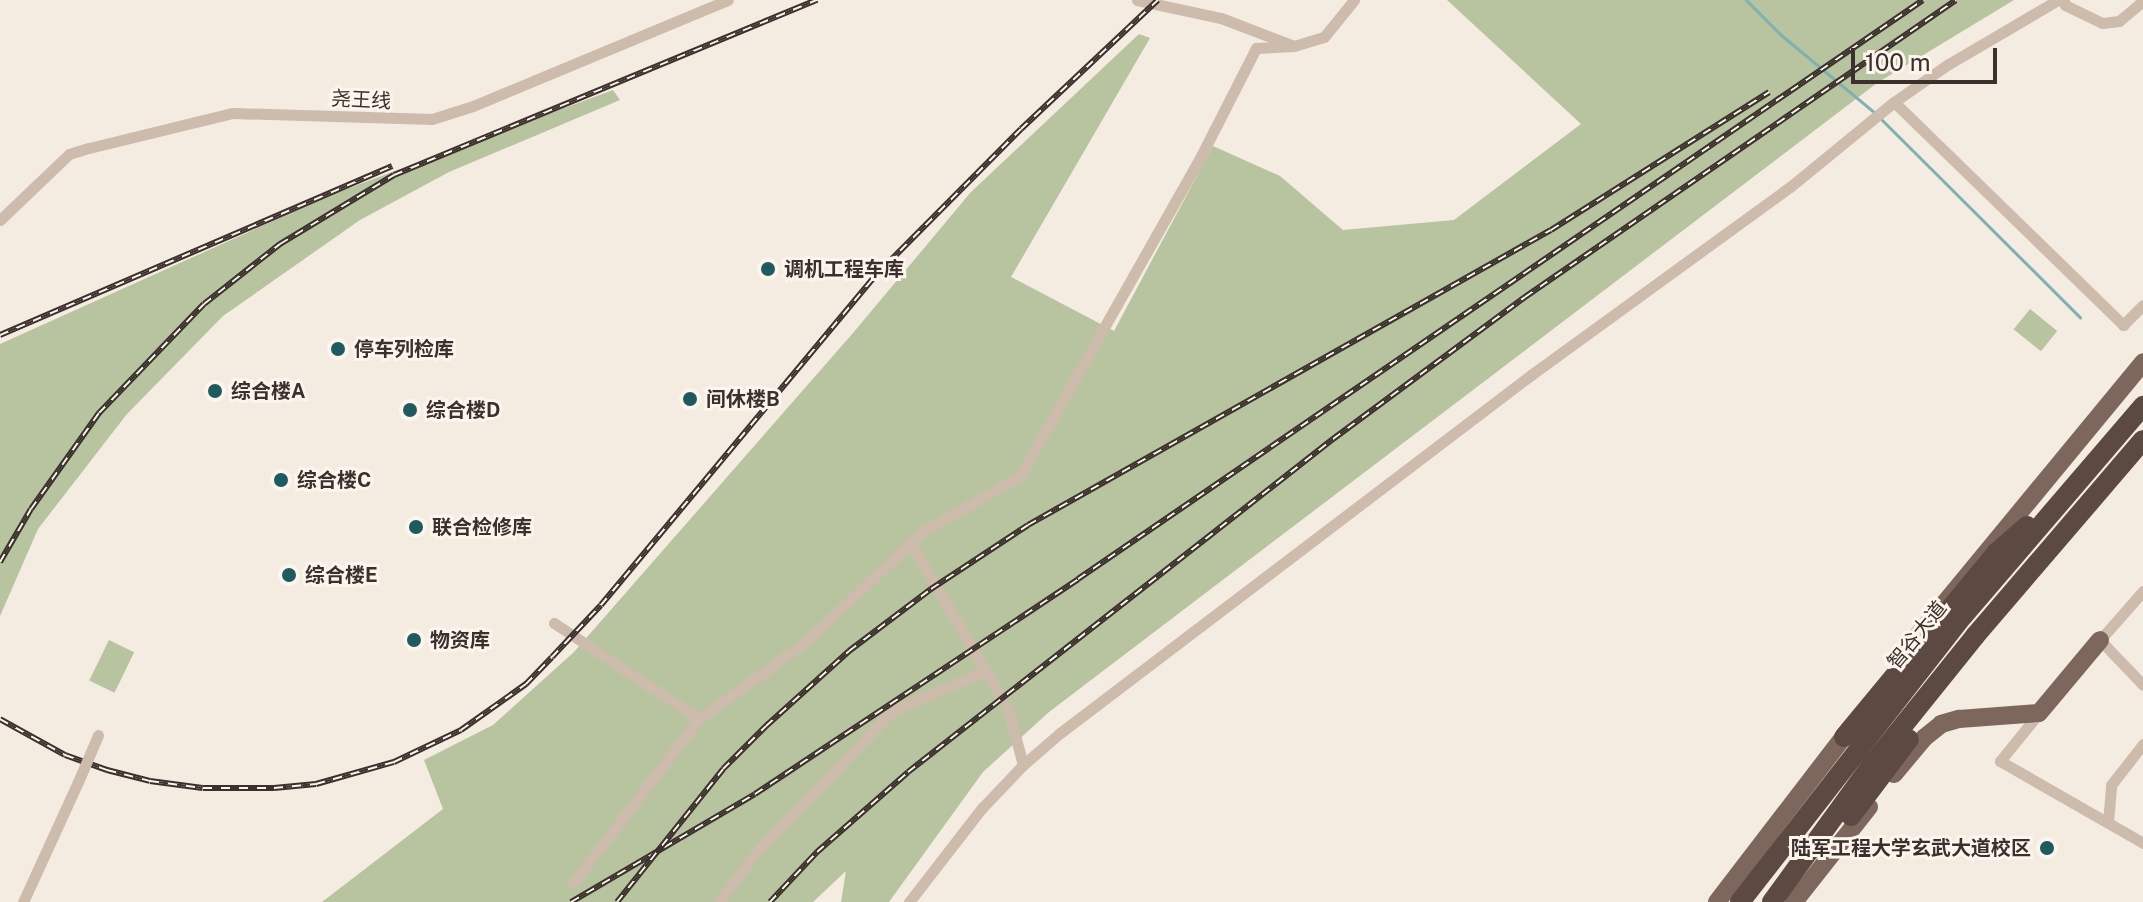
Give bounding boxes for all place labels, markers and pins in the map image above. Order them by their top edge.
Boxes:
place label: 调机工程车库 [784,257,904,281]
marker: 调机工程车库 [759,260,777,278]
place label: 停车列检库 [354,337,454,361]
marker: 停车列检库 [329,340,347,358]
place label: 综合楼A [231,379,306,403]
marker: 综合楼A [206,382,224,400]
place label: 间休楼B [706,387,780,411]
marker: 间休楼B [681,390,699,408]
place label: 综合楼D [426,398,500,422]
marker: 综合楼D [401,401,419,419]
place label: 综合楼C [297,468,371,492]
marker: 综合楼C [272,471,290,489]
place label: 联合检修库 [432,515,532,539]
marker: 联合检修库 [407,518,425,536]
place label: 综合楼E [305,563,378,587]
marker: 综合楼E [280,566,298,584]
place label: 物资库 [430,628,490,652]
marker: 物资库 [405,631,423,649]
place label: 陆军工程大学玄武大道校区 [1791,836,2031,860]
marker: 陆军工程大学玄武大道校区 [2038,839,2056,857]

